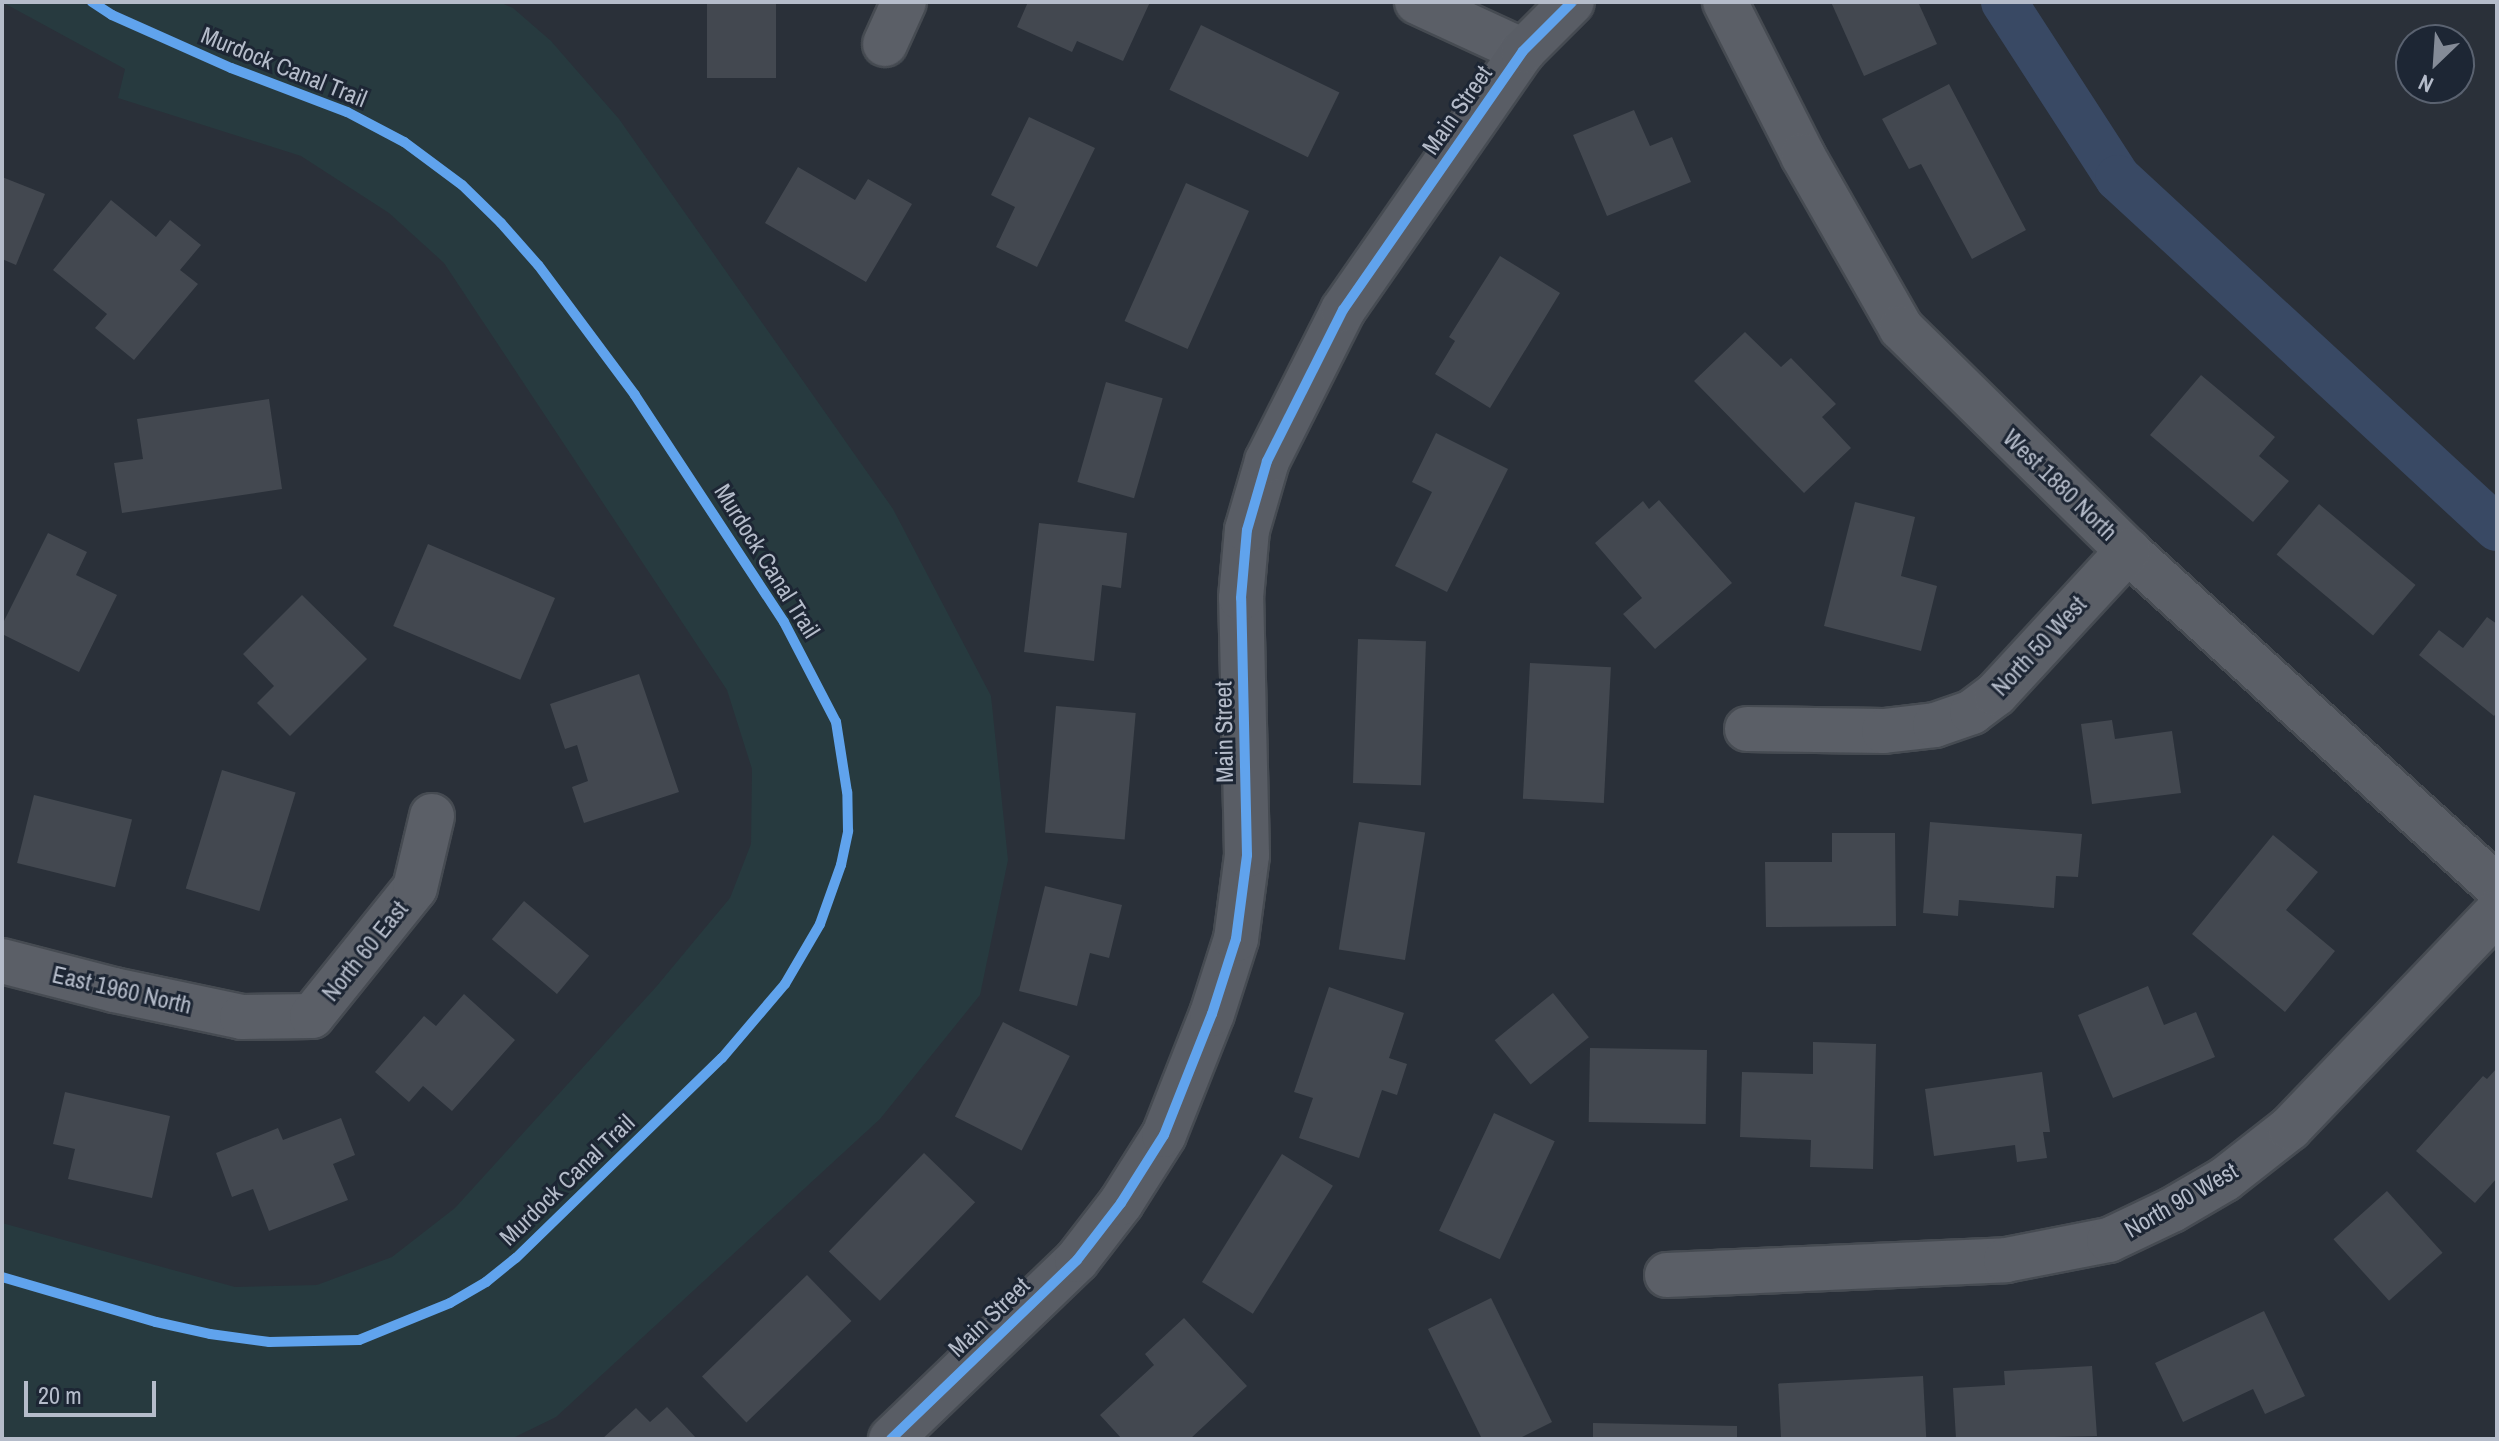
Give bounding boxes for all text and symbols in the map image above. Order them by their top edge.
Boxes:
street label: Murdock Canal Trail [197,21,371,113]
north arrow [2395,24,2475,104]
street label: Main Street [1416,60,1498,160]
text: N [2413,68,2438,100]
street label: West 1880 North [1997,423,2123,547]
street label: Murdock Canal Trail [708,479,826,643]
street label: North 50 West [1986,590,2092,702]
street label: Main Street [1209,681,1239,783]
street label: North 60 East [316,895,414,1007]
street label: East 1960 North [49,960,195,1020]
street label: Murdock Canal Trail [494,1108,640,1252]
street label: North 90 West [2119,1156,2243,1244]
street label: Main Street [942,1271,1036,1363]
scale bar [28,1365,160,1415]
text: 20 m [38,1379,82,1411]

